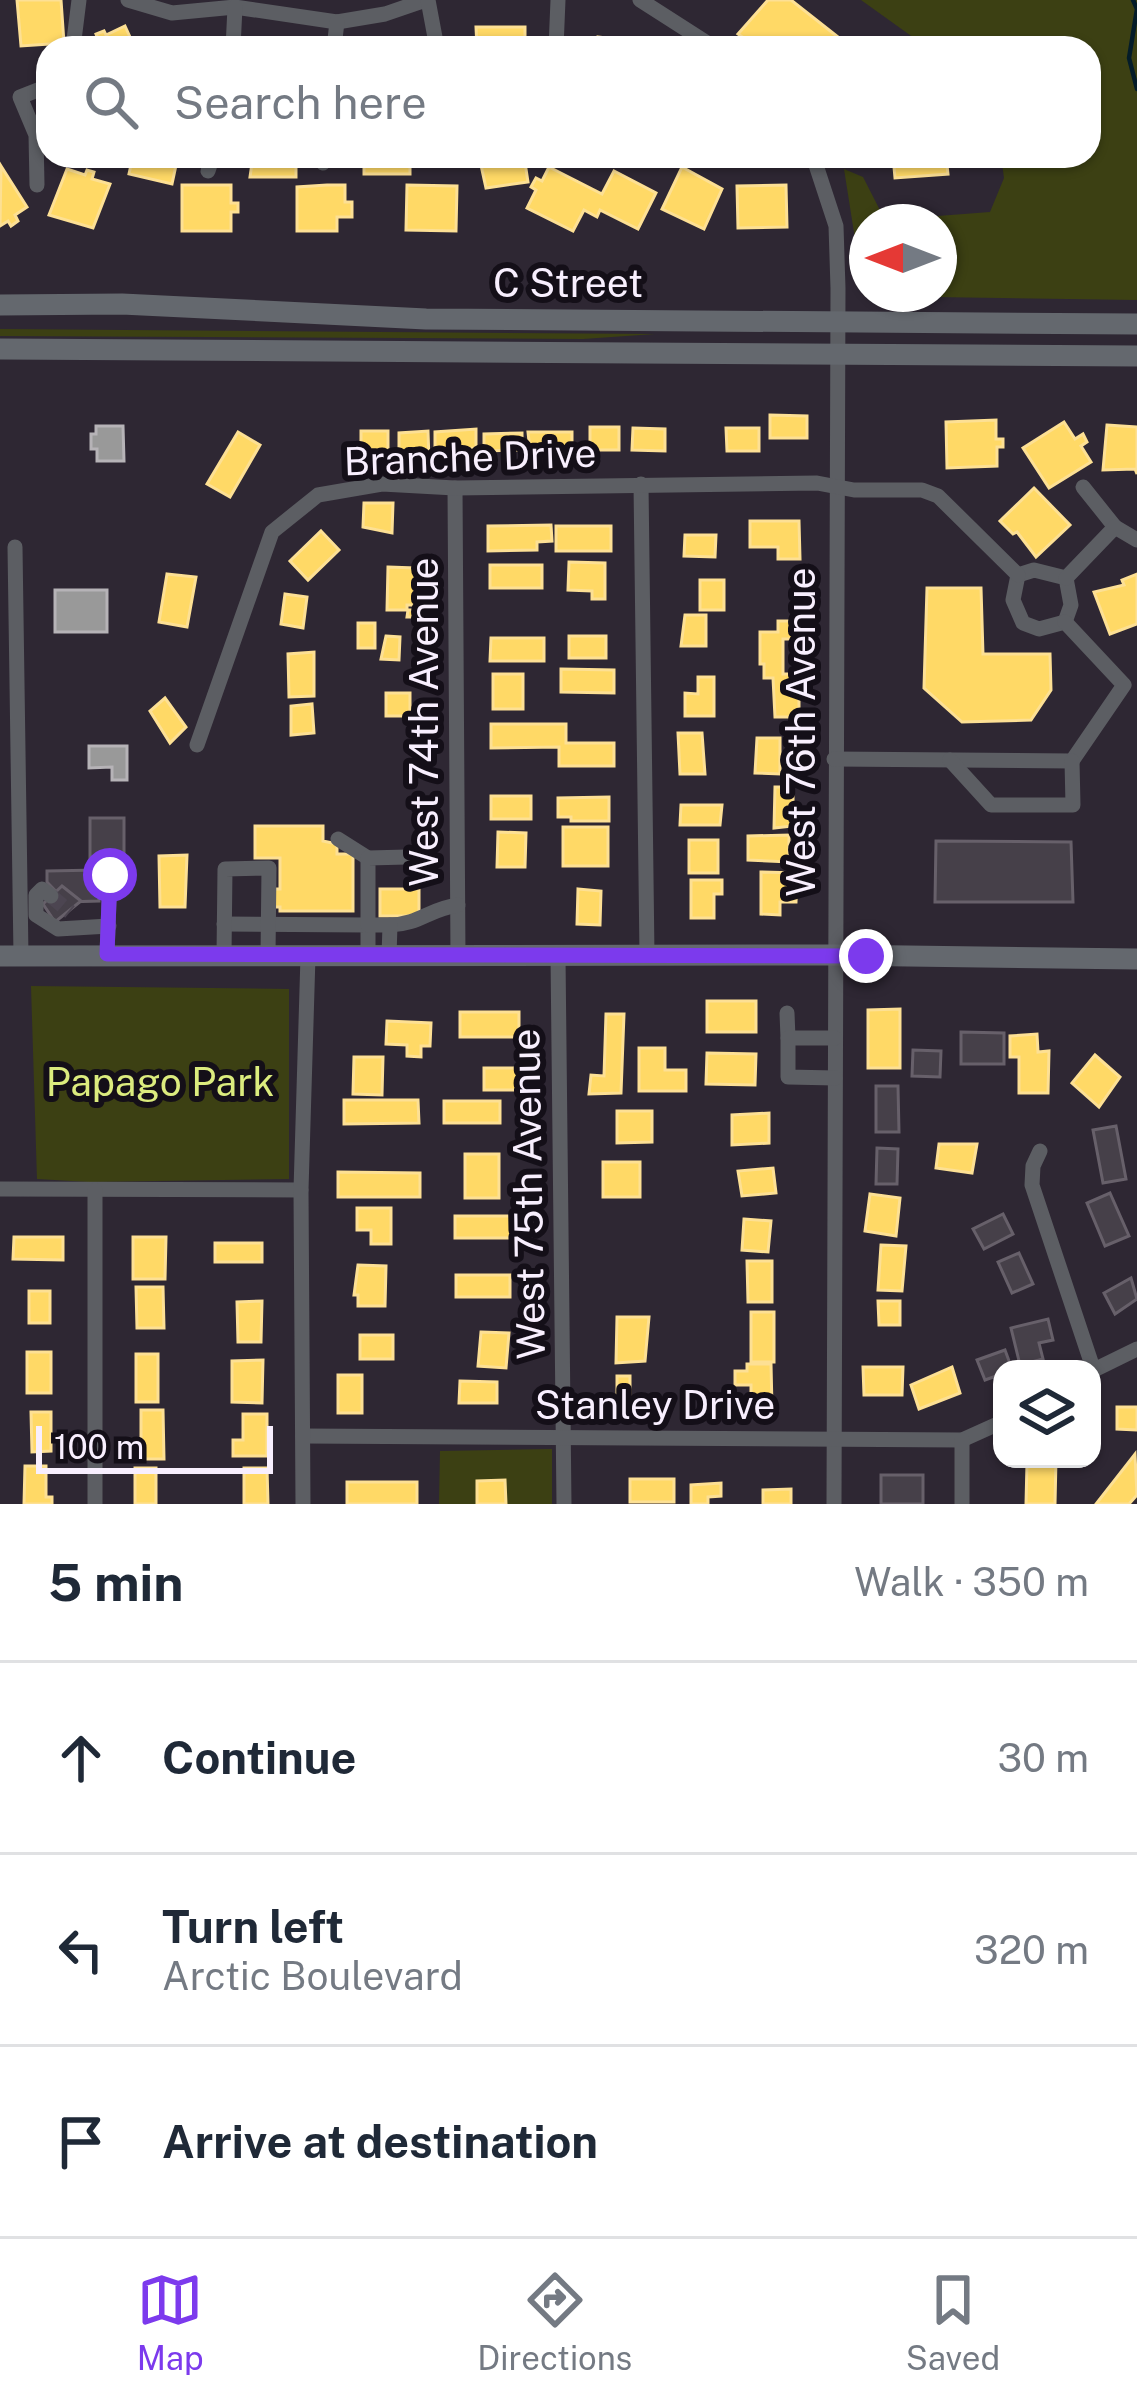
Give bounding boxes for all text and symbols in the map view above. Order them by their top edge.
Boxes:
search box [36,36,1101,168]
icon: search [78,69,144,135]
text: Search here [174,76,427,129]
north arrow [849,204,957,312]
street label: C Street [493,260,643,306]
street label: Branche Drive [343,430,597,484]
street label: West 74th Avenue [401,557,447,887]
street label: West 76th Avenue [778,567,824,897]
route start [83,848,137,902]
route end [839,929,893,983]
street label: West 75th Avenue [502,1028,554,1360]
park label: Papago Park [46,1059,274,1105]
map controls [993,1360,1101,1468]
button: layers [993,1360,1101,1468]
street label: Stanley Drive [535,1382,775,1428]
scale bar [36,1420,273,1473]
text: 100 m [54,1428,144,1466]
text: 5 min [48,1553,184,1612]
text: Walk · 350 m [854,1559,1089,1605]
icon: ahead [48,1725,114,1791]
text: Continue [162,1731,356,1784]
text: 30 m [998,1735,1089,1781]
text: Turn left [162,1900,344,1953]
icon: left [48,1917,114,1983]
text: 320 m [974,1927,1089,1973]
text: Arctic Boulevard [162,1953,463,1999]
icon: arrive [48,2109,114,2175]
text: Arrive at destination [162,2115,598,2168]
tab: Map [137,2267,204,2377]
tab: Directions [477,2267,632,2377]
tab: Saved [906,2267,1000,2377]

